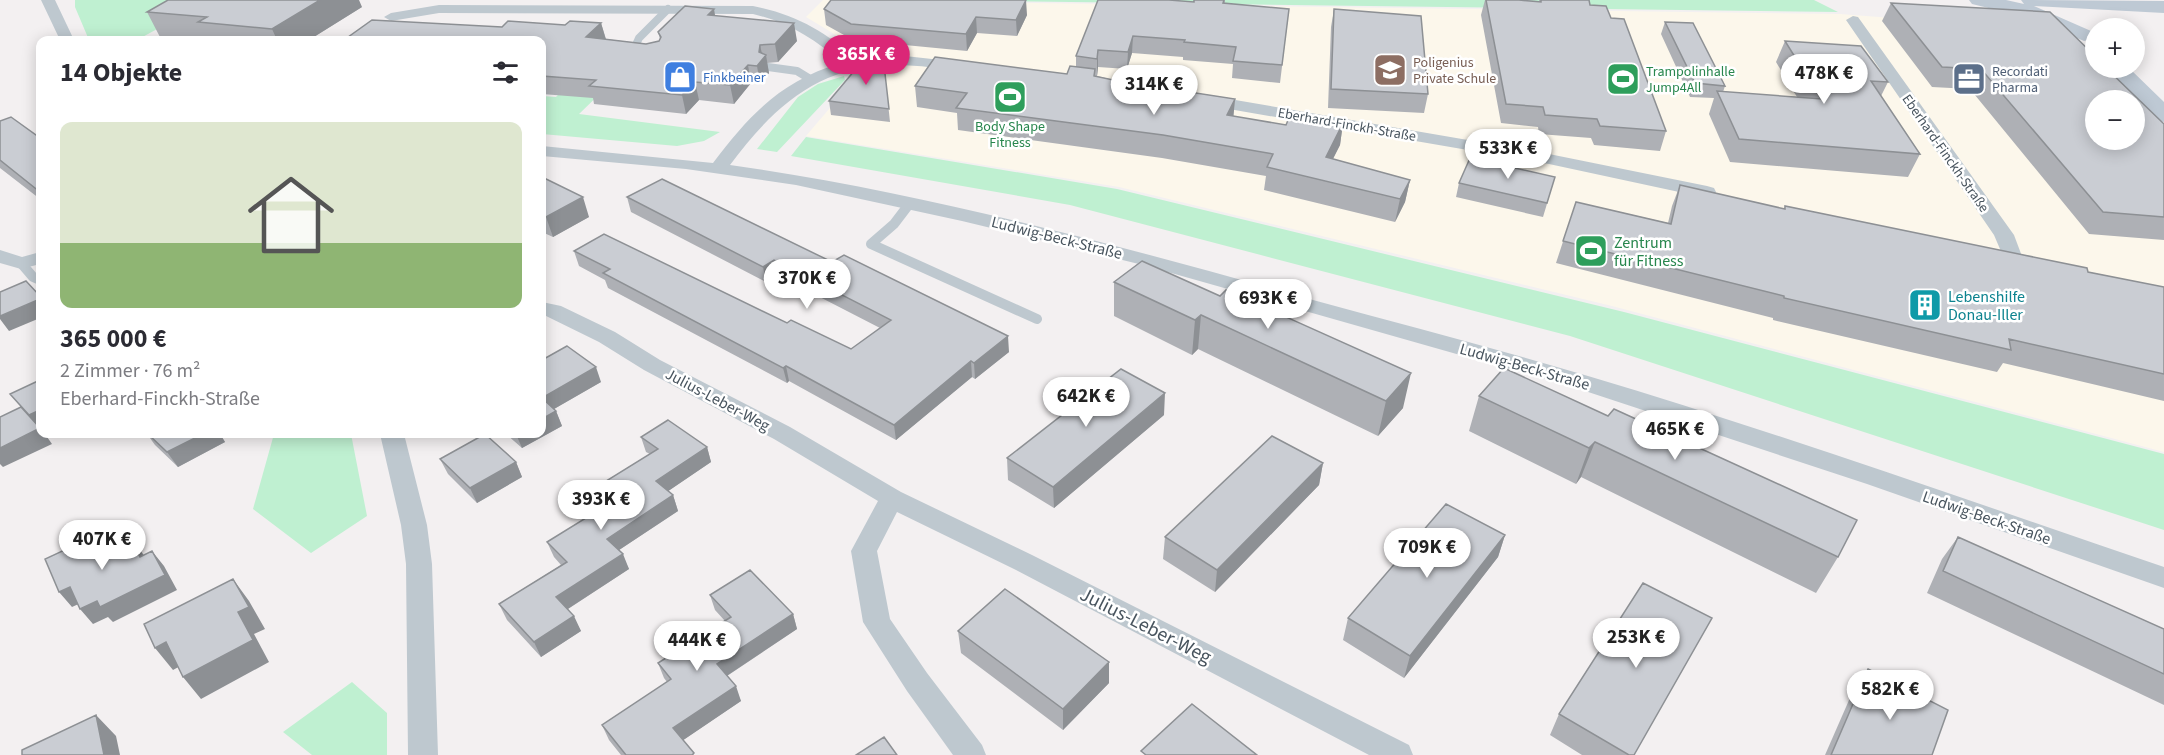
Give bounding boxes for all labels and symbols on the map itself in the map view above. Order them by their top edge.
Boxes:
pin: 365K € [817,35,915,86]
school or university icon: Poligenius Private Schule [1372,52,1408,88]
place label: Poligenius Private Schule [1413,53,1496,89]
pin: 478K € [1775,54,1873,105]
shop icon: Finkbeiner [662,59,698,95]
sports icon: Trampolinhalle Jump4All [1605,61,1641,97]
office icon: Recordati Pharma [1951,61,1987,97]
place label: Trampolinhalle Jump4All [1646,62,1735,98]
place label: Recordati Pharma [1992,62,2048,98]
pin: 314K € [1105,65,1203,116]
place label: Finkbeiner [703,68,766,88]
sports icon: Body Shape Fitness [992,79,1028,115]
street label: Eberhard-Finckh-Straße [1897,91,1994,217]
street label: Eberhard-Finckh-Straße [1276,103,1418,147]
place label: Body Shape Fitness [975,117,1045,153]
pin: 533K € [1459,129,1557,180]
street label: Ludwig-Beck-Straße [989,211,1125,265]
place label: Zentrum für Fitness [1614,232,1684,272]
sports icon: Zentrum für Fitness [1573,233,1609,269]
pin: 370K € [758,259,856,310]
pin: 693K € [1219,279,1317,330]
place label: Lebenshilfe Donau-Iller [1948,286,2025,326]
building icon: Lebenshilfe Donau-Iller [1907,287,1943,323]
street label: Ludwig-Beck-Straße [1457,338,1592,396]
street label: Julius-Leber-Weg [661,363,774,437]
pin: 642K € [1037,377,1135,428]
pin: 465K € [1626,410,1724,461]
pin: 393K € [552,480,650,531]
street label: Ludwig-Beck-Straße [1920,486,2054,550]
pin: 407K € [53,520,151,571]
pin: 709K € [1378,528,1476,579]
street label: Julius-Leber-Weg [1075,581,1216,671]
pin: 253K € [1587,618,1685,669]
pin: 444K € [648,621,746,672]
pin: 582K € [1841,670,1939,721]

